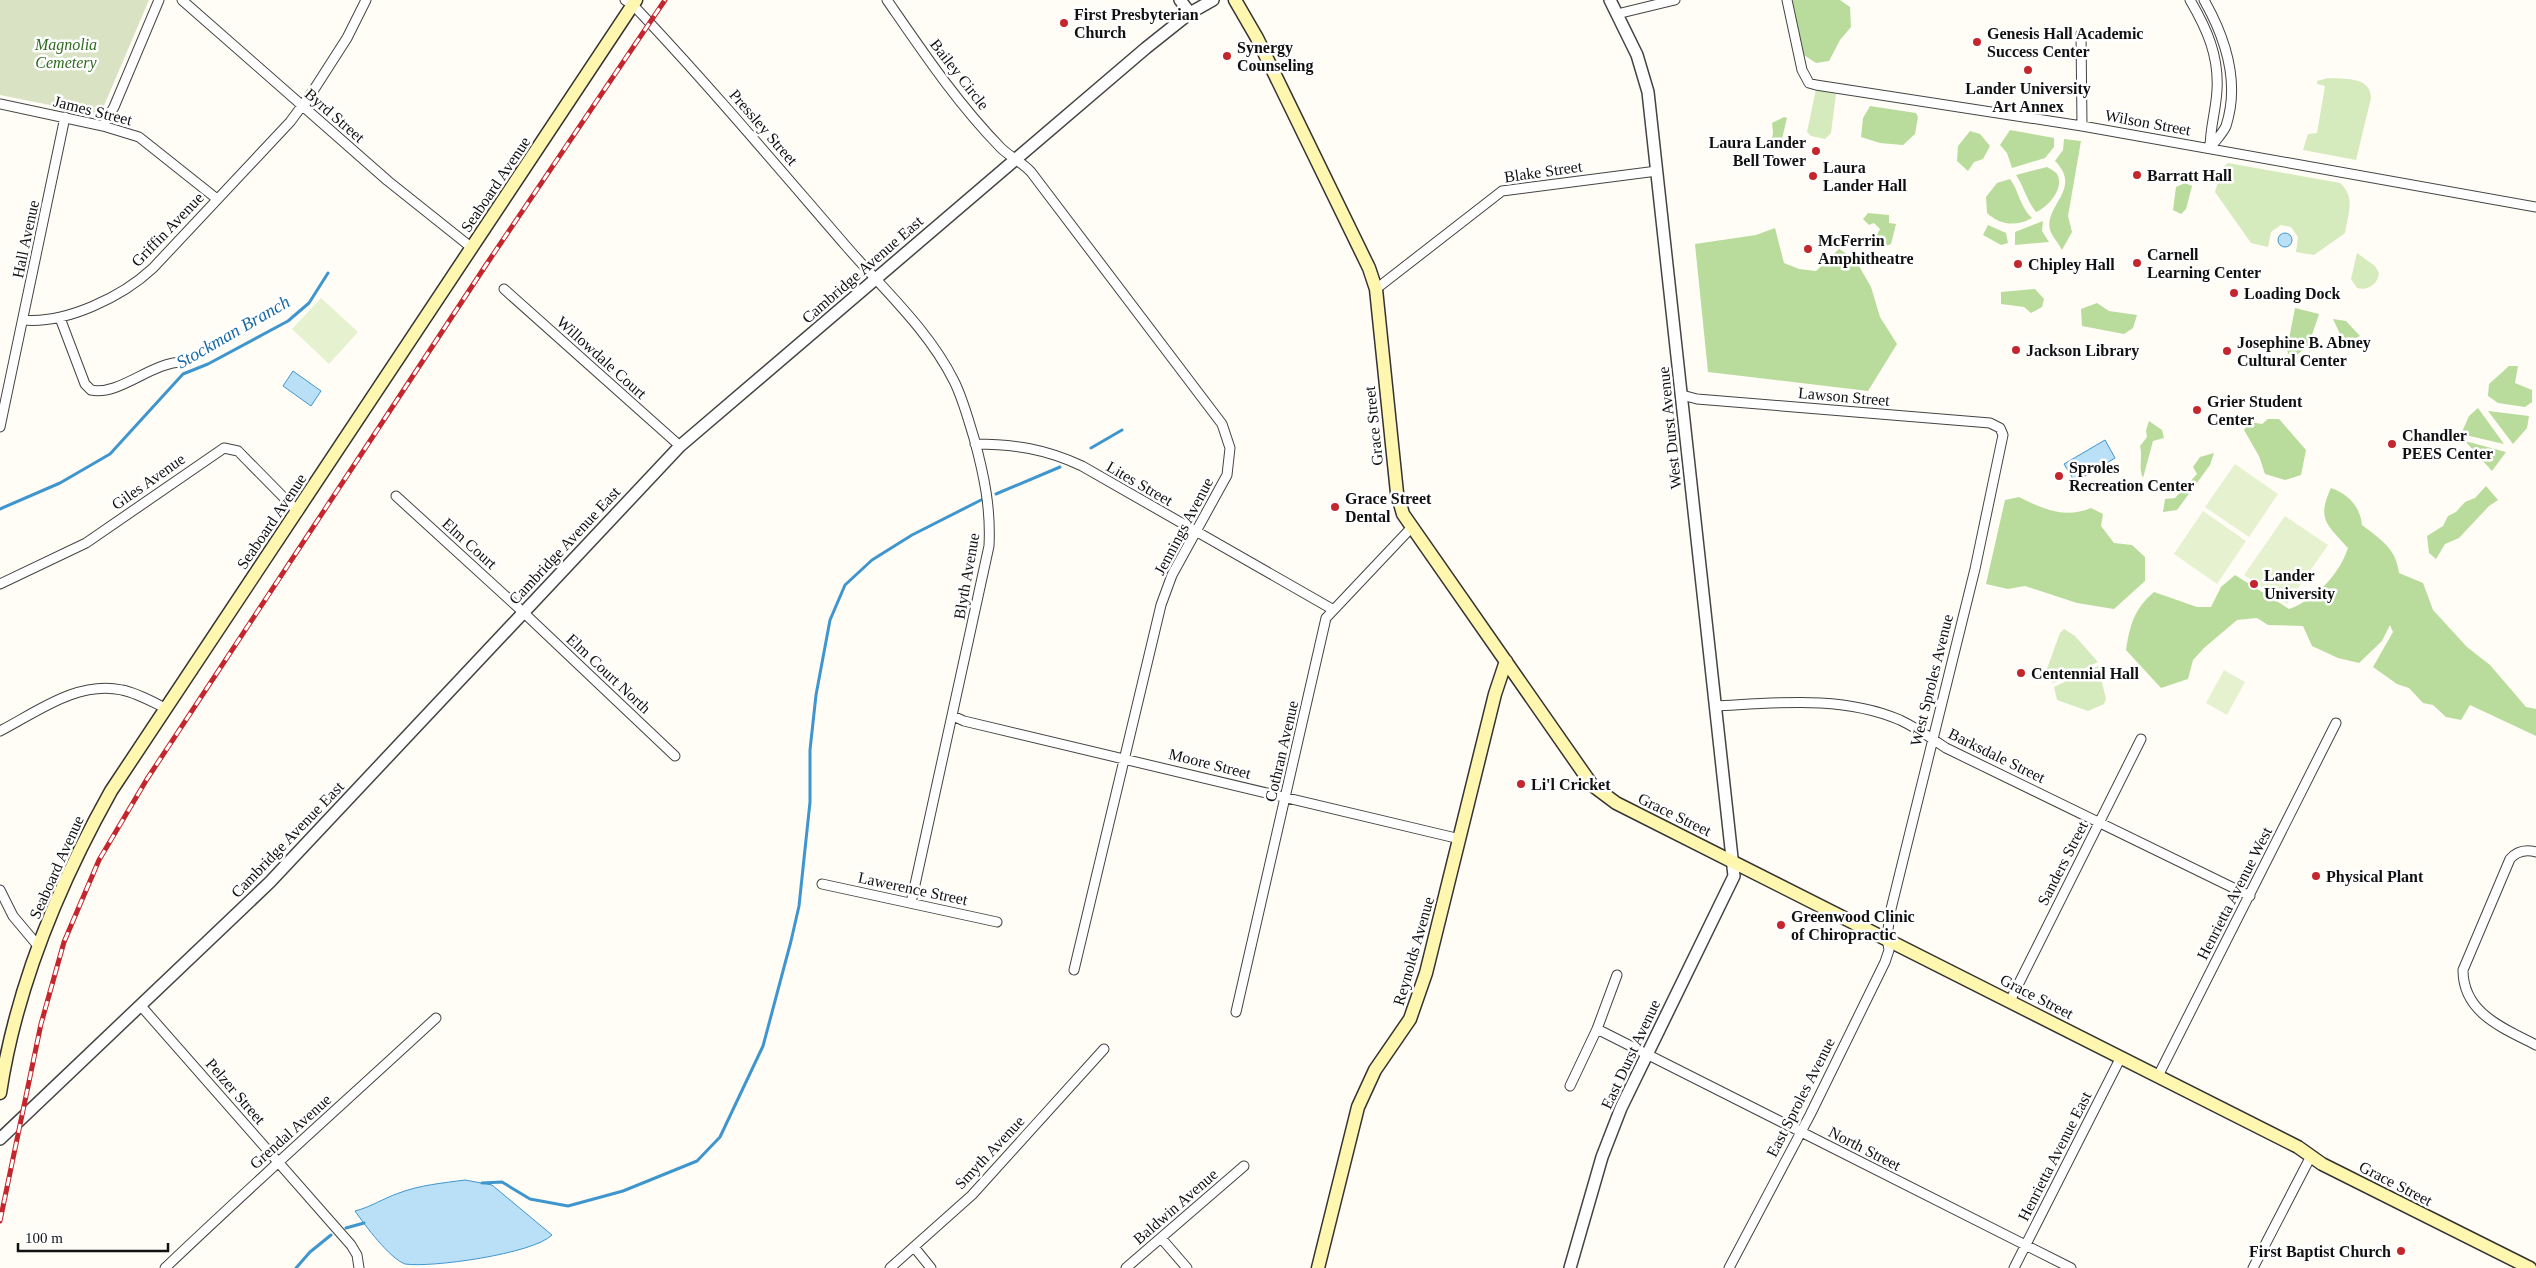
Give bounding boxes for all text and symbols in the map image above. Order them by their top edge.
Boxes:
place label: First Presbyterian Church [1074,6,1199,41]
marker: First Presbyterian Church [1058,17,1070,29]
place label: Genesis Hall Academic Success Center [1987,25,2143,60]
park label: Magnolia Cemetery [34,36,98,72]
street label: Bailey Circle [926,36,992,114]
marker: Genesis Hall Academic Success Center [1971,36,1983,48]
place label: Synergy Counseling [1237,39,1313,75]
marker: Synergy Counseling [1221,50,1233,62]
marker: Lander University Art Annex [2022,64,2034,76]
place label: Lander University Art Annex [1965,80,2091,115]
street label: Byrd Street [301,85,368,147]
street label: Pressley Street [725,86,801,170]
street label: James Street [52,93,134,129]
street label: Wilson Street [2104,107,2193,139]
street label: Seaboard Avenue [457,133,534,235]
place label: Laura Lander Bell Tower [1709,134,1806,169]
marker: Laura Lander Bell Tower [1810,145,1822,157]
street label: Blake Street [1503,158,1584,185]
place label: Laura Lander Hall [1823,159,1907,194]
place label: Barratt Hall [2147,167,2232,184]
marker: Barratt Hall [2131,169,2143,181]
marker: Laura Lander Hall [1807,170,1819,182]
street label: Griffin Avenue [128,189,207,270]
street label: Hall Avenue [9,199,42,280]
street label: Cambridge Avenue East [799,212,927,327]
place label: McFerrin Amphitheatre [1818,232,1914,268]
marker: McFerrin Amphitheatre [1802,243,1814,255]
place label: Carnell Learning Center [2147,246,2261,282]
place label: Chipley Hall [2028,256,2115,274]
marker: Carnell Learning Center [2131,257,2143,269]
marker: Chipley Hall [2012,258,2024,270]
place label: Loading Dock [2244,285,2341,303]
marker: Loading Dock [2228,287,2240,299]
water label: Stockman Branch [173,291,293,373]
street label: Willowdale Court [553,313,650,402]
place label: Josephine B. Abney Cultural Center [2237,334,2371,369]
place label: Jackson Library [2026,342,2139,360]
marker: Jackson Library [2010,344,2022,356]
marker: Josephine B. Abney Cultural Center [2221,345,2233,357]
street label: West Durst Avenue [1655,366,1684,490]
street label: Lawson Street [1797,384,1891,409]
street label: Grace Street [1361,385,1386,466]
place label: Grier Student Center [2207,393,2303,428]
marker: Grier Student Center [2191,404,2203,416]
place label: Chandler PEES Center [2402,427,2493,462]
marker: Chandler PEES Center [2386,438,2398,450]
street label: Giles Avenue [108,450,188,513]
street label: Lites Street [1104,458,1176,509]
place label: Sproles Recreation Center [2069,459,2194,494]
street label: Seaboard Avenue [233,470,310,572]
marker: Sproles Recreation Center [2053,470,2065,482]
street label: Jennings Avenue [1151,475,1217,578]
street label: Cambridge Avenue East [506,483,624,608]
place label: Grace Street Dental [1345,490,1432,525]
marker: Grace Street Dental [1329,501,1341,513]
street label: Elm Court [439,515,501,573]
street label: Blyth Avenue [951,532,983,621]
place label: Lander University [2264,567,2335,603]
marker: Lander University [2248,578,2260,590]
street label: West Sproles Avenue [1907,612,1957,748]
street label: Elm Court North [563,630,654,717]
place label: Centennial Hall [2031,665,2140,682]
marker: Centennial Hall [2015,667,2027,679]
street label: Cothran Avenue [1262,699,1301,803]
street label: Barksdale Street [1946,725,2048,786]
street label: Moore Street [1167,745,1253,782]
place label: Li'l Cricket [1531,776,1611,793]
street label: Cambridge Avenue East [228,778,348,901]
marker: Li'l Cricket [1515,778,1527,790]
street label: Grace Street [1635,789,1715,840]
street label: Seaboard Avenue [26,813,87,921]
street label: Sanders Street [2034,818,2091,908]
street label: Henrietta Avenue West [2194,824,2276,962]
place label: Physical Plant [2326,868,2424,886]
street label: Lawerence Street [857,869,970,909]
marker: Physical Plant [2310,870,2322,882]
street label: Reynolds Avenue [1390,895,1438,1008]
place label: Greenwood Clinic of Chiropractic [1791,908,1915,944]
marker: Greenwood Clinic of Chiropractic [1775,919,1787,931]
street label: Grace Street [1997,971,2077,1022]
street label: East Durst Avenue [1598,997,1663,1112]
street label: East Sproles Avenue [1763,1035,1839,1160]
street label: Pelzer Street [203,1055,269,1128]
street label: Henrietta Avenue East [2014,1088,2095,1224]
street label: Grendal Avenue [246,1091,334,1172]
street label: Smyth Avenue [951,1112,1028,1193]
street label: North Street [1826,1123,1904,1174]
street label: Grace Street [2356,1158,2436,1209]
street label: Baldwin Avenue [1130,1165,1221,1248]
scale bar [18,1220,168,1252]
text: 100 m [25,1230,63,1246]
place label: First Baptist Church [2249,1243,2391,1261]
marker: First Baptist Church [2395,1245,2407,1257]

